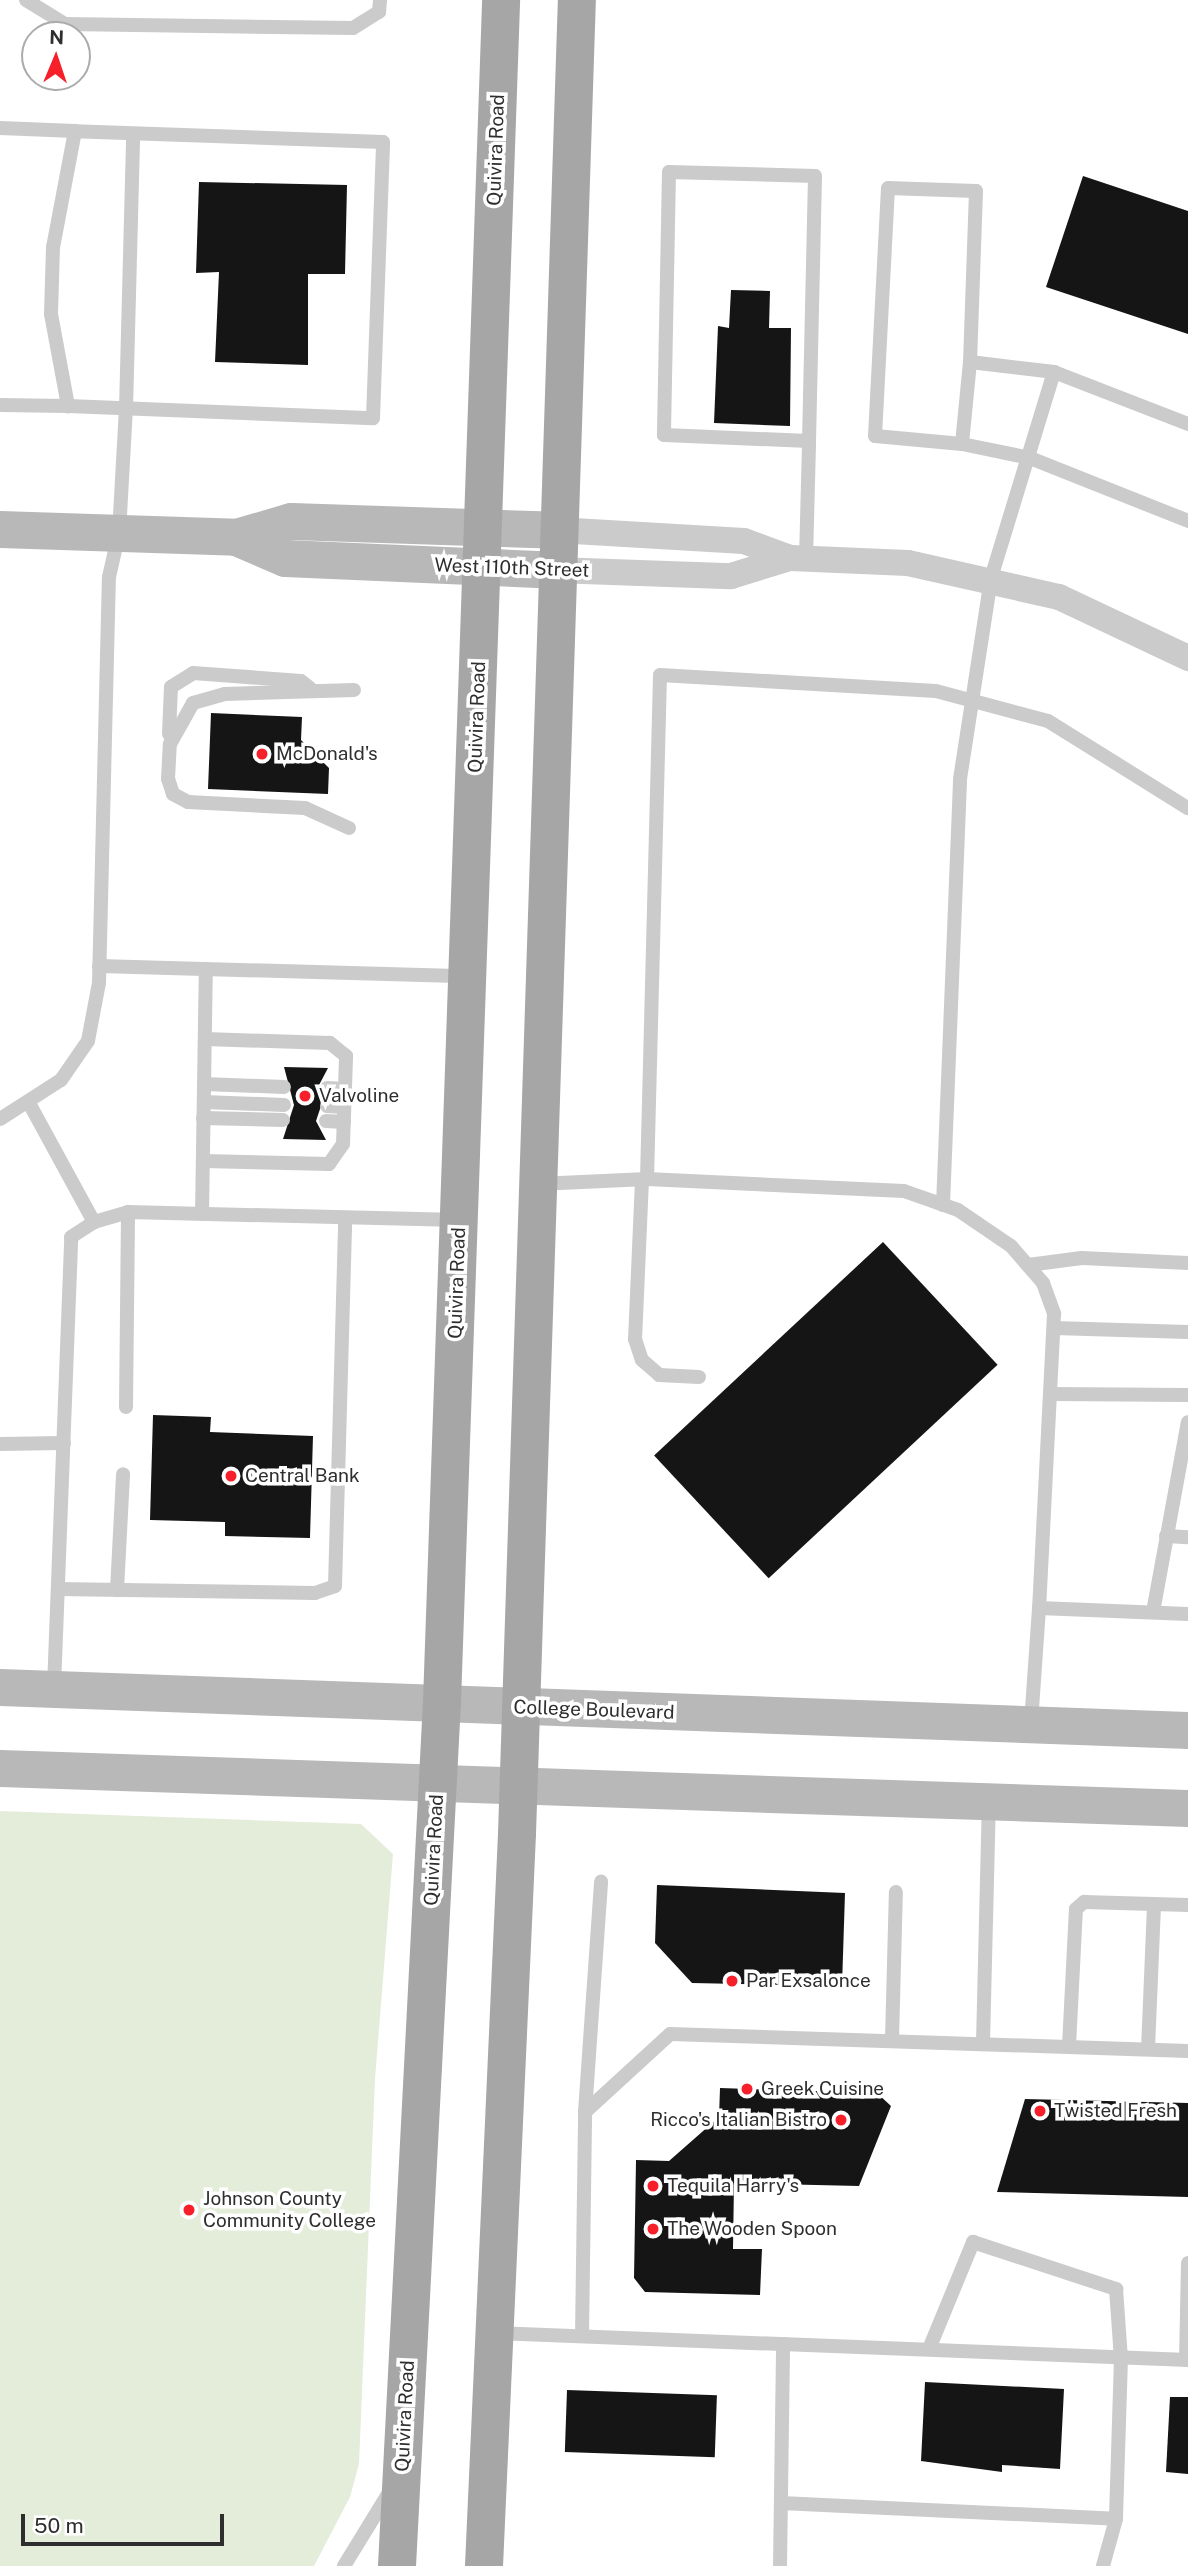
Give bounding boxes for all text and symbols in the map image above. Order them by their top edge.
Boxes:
north arrow [21,21,91,91]
text: N [49,26,64,48]
street label: Quivira Road [483,94,509,206]
street label: West 110th Street [434,554,590,582]
street label: Quivira Road [464,661,490,773]
place label: McDonald's [276,743,378,765]
marker: McDonald's [254,746,270,762]
place label: Valvoline [319,1085,399,1107]
marker: Valvoline [297,1088,313,1104]
street label: Quivira Road [444,1227,470,1339]
place label: Central Bank [245,1465,360,1487]
marker: Central Bank [223,1468,239,1484]
street label: College Boulevard [513,1696,675,1724]
street label: Quivira Road [420,1794,448,1906]
place label: Par Exsalonce [746,1970,871,1992]
marker: Par Exsalonce [724,1973,740,1989]
place label: Greek Cuisine [761,2078,884,2100]
marker: Greek Cuisine [739,2081,755,2097]
place label: Twisted Fresh [1054,2100,1177,2122]
marker: Twisted Fresh [1032,2103,1048,2119]
place label: Ricco's Italian Bistro [650,2109,827,2131]
marker: Ricco's Italian Bistro [833,2112,849,2128]
place label: Tequila Harry's [667,2175,799,2197]
marker: Tequila Harry's [645,2178,661,2194]
place label: Johnson County Community College [203,2188,376,2232]
marker: Johnson County Community College [181,2202,197,2218]
place label: The Wooden Spoon [667,2218,838,2240]
marker: The Wooden Spoon [645,2221,661,2237]
street label: Quivira Road [391,2360,419,2472]
scale bar [24,2500,228,2544]
text: 50 m [34,2513,84,2538]

